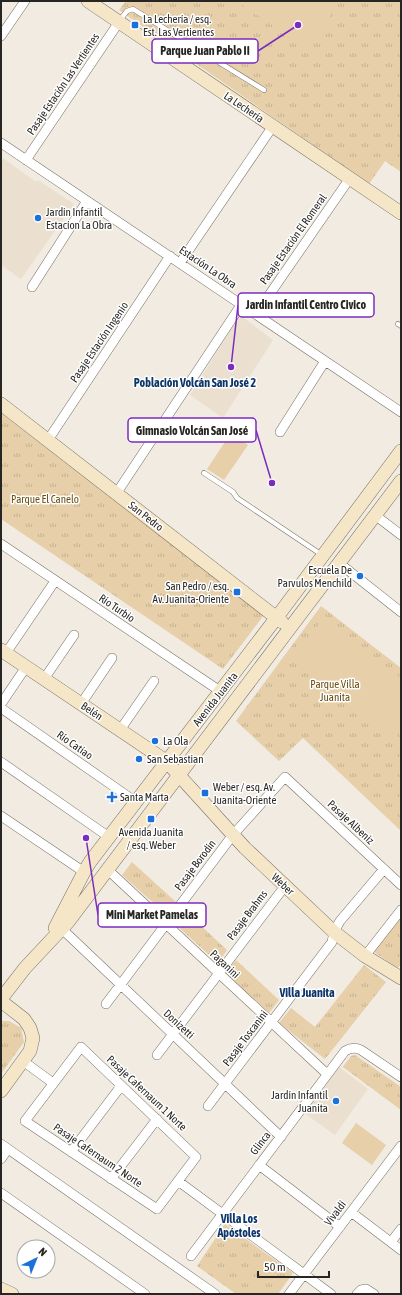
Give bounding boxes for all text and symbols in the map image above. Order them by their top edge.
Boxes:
place label: La Lechería / esq. Est. Las Vertientes [143,13,214,38]
marker: La Lechería / esq. Est. Las Vertientes [130,20,140,30]
street label: Pasaje Estación Las Vertientes [25,31,102,137]
callout: Parque Juan Pablo II [152,39,258,63]
text: Parque Juan Pablo II [160,44,250,58]
street label: La Lechería [222,89,266,125]
street label: Pasaje Estación El Romeral [257,191,329,286]
place label: Jardin Infantil Estacíon La Obra [46,206,112,231]
marker: Jardin Infantil Estacíon La Obra [33,213,43,223]
street label: Estación La Obra [177,244,239,290]
callout: Jardin Infantil Centro Civico [238,293,374,317]
text: Jardin Infantil Centro Civico [245,298,367,312]
street label: Pasaje Estación Ingenio [68,299,130,385]
district label: Población Volcán San José 2 [134,376,257,390]
callout: Gimnasio Volcán San José [128,418,256,442]
text: Gimnasio Volcán San José [136,424,249,438]
park label: Parque El Canelo [11,493,79,505]
street label: San Pedro [126,499,166,533]
place label: Escuela De Parvulos Menchild [278,564,352,589]
marker: Escuela De Parvulos Menchild [355,571,365,581]
place label: San Pedro / esq. Av. Juanita-Oriente [153,580,229,605]
marker: San Pedro / esq. Av. Juanita-Oriente [232,587,242,597]
street label: Río Turbio [97,592,137,624]
street label: Avenida Juanita [190,670,240,728]
park label: Parque Villa Juanita [310,678,360,703]
street label: Belén [79,699,105,723]
street label: Río Catiao [55,728,95,762]
place label: La Ola [163,735,188,747]
marker: La Ola [150,736,160,746]
place label: San Sebastian [147,753,204,765]
marker: San Sebastian [134,754,144,764]
place label: Weber / esq. Av. Juanita-Oriente [213,781,276,806]
marker: Weber / esq. Av. Juanita-Oriente [200,788,210,798]
place label: Santa Marta [120,791,169,803]
marker: Santa Marta [107,792,117,802]
street label: Pasaje Albeniz [325,798,377,846]
marker: Avenida Juanita / esq. Weber [146,814,156,824]
place label: Avenida Juanita / esq. Weber [119,826,183,851]
street label: Pasaje Borodin [172,837,218,893]
street label: Weber [269,871,297,898]
street label: Pasaje Brahms [225,888,270,942]
callout: Mini Market Pamelas [98,903,206,927]
text: Mini Market Pamelas [106,908,199,922]
street label: Paganini [208,947,242,981]
district label: Villa Juanita [278,986,335,1000]
street label: Donizetti [161,1007,197,1041]
street label: Pasaje Toscanini [220,1008,270,1068]
street label: Pasaje Cafernaum 1 Norte [105,1053,189,1133]
place label: Jardín Infantil Juanita [271,1089,328,1114]
marker: Jardín Infantil Juanita [331,1096,341,1106]
street label: Pasaje Cafernaum 2 Norte [51,1121,145,1189]
street label: Glinca [247,1129,273,1157]
street label: Vivaldi [322,1198,348,1228]
district label: Villa Los Apóstoles [216,1212,261,1240]
north arrow [16,1239,56,1279]
text: N [36,1245,49,1258]
scale bar [258,1253,329,1279]
text: 50 m [264,1260,286,1274]

